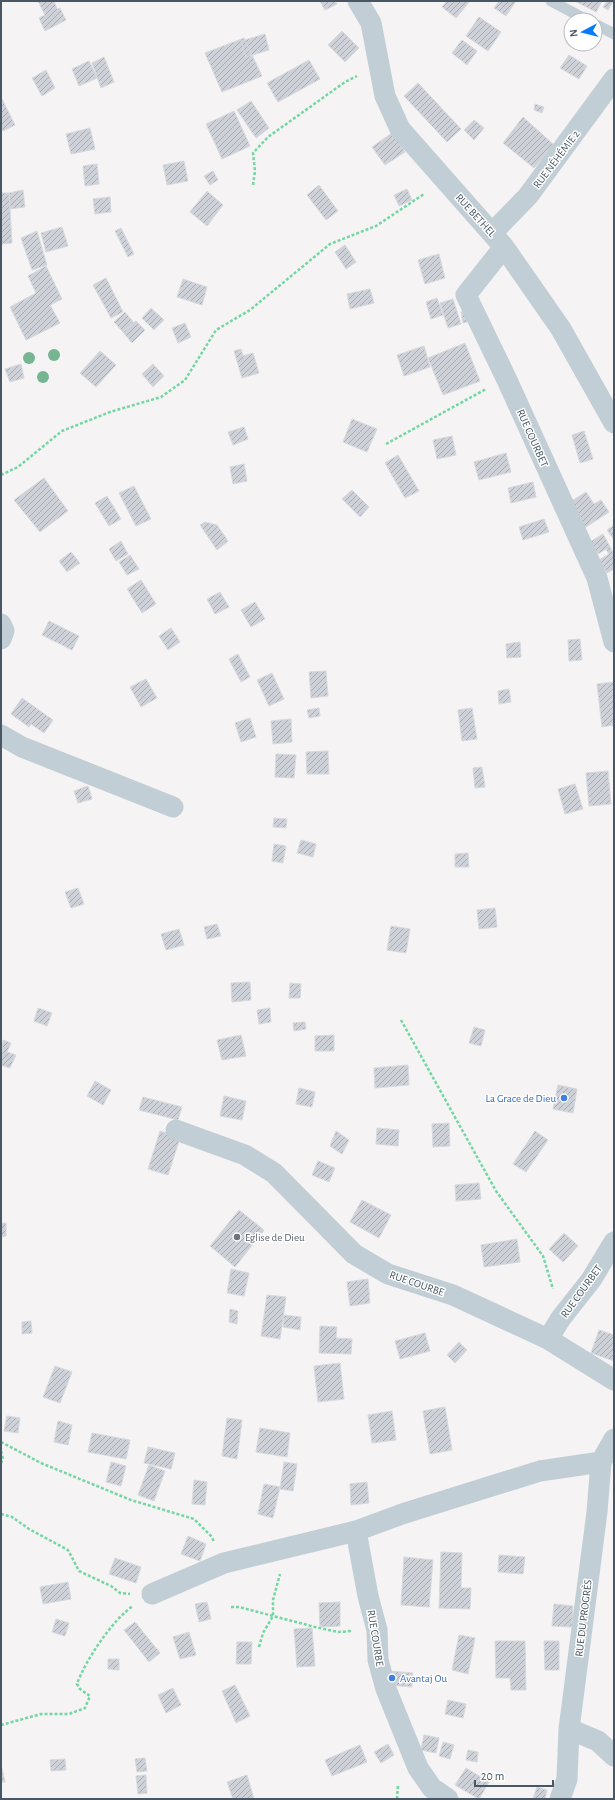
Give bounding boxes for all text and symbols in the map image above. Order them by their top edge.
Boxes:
north arrow [563,12,603,52]
text: N [568,29,579,38]
street label: RUE NÉHÉMIE 2 [530,128,582,190]
street label: RUE BETHEL [454,192,498,239]
street label: RUE COURBET [515,408,550,469]
place label: La Grace de Dieu [485,1093,556,1104]
marker: La Grace de Dieu [559,1093,569,1103]
marker: Eglise de Dieu [232,1232,242,1242]
place label: Eglise de Dieu [245,1232,305,1243]
street label: RUE COURBET [559,1262,604,1320]
street label: RUE COURBE [388,1269,446,1298]
street label: RUE DU PROGRÈS [572,1579,594,1657]
street label: RUE COURBE [366,1609,385,1668]
marker: Avantaj Ou [387,1673,397,1683]
place label: Avantaj Ou [400,1673,448,1684]
scale bar [475,1762,553,1788]
text: 20 m [481,1770,504,1782]

